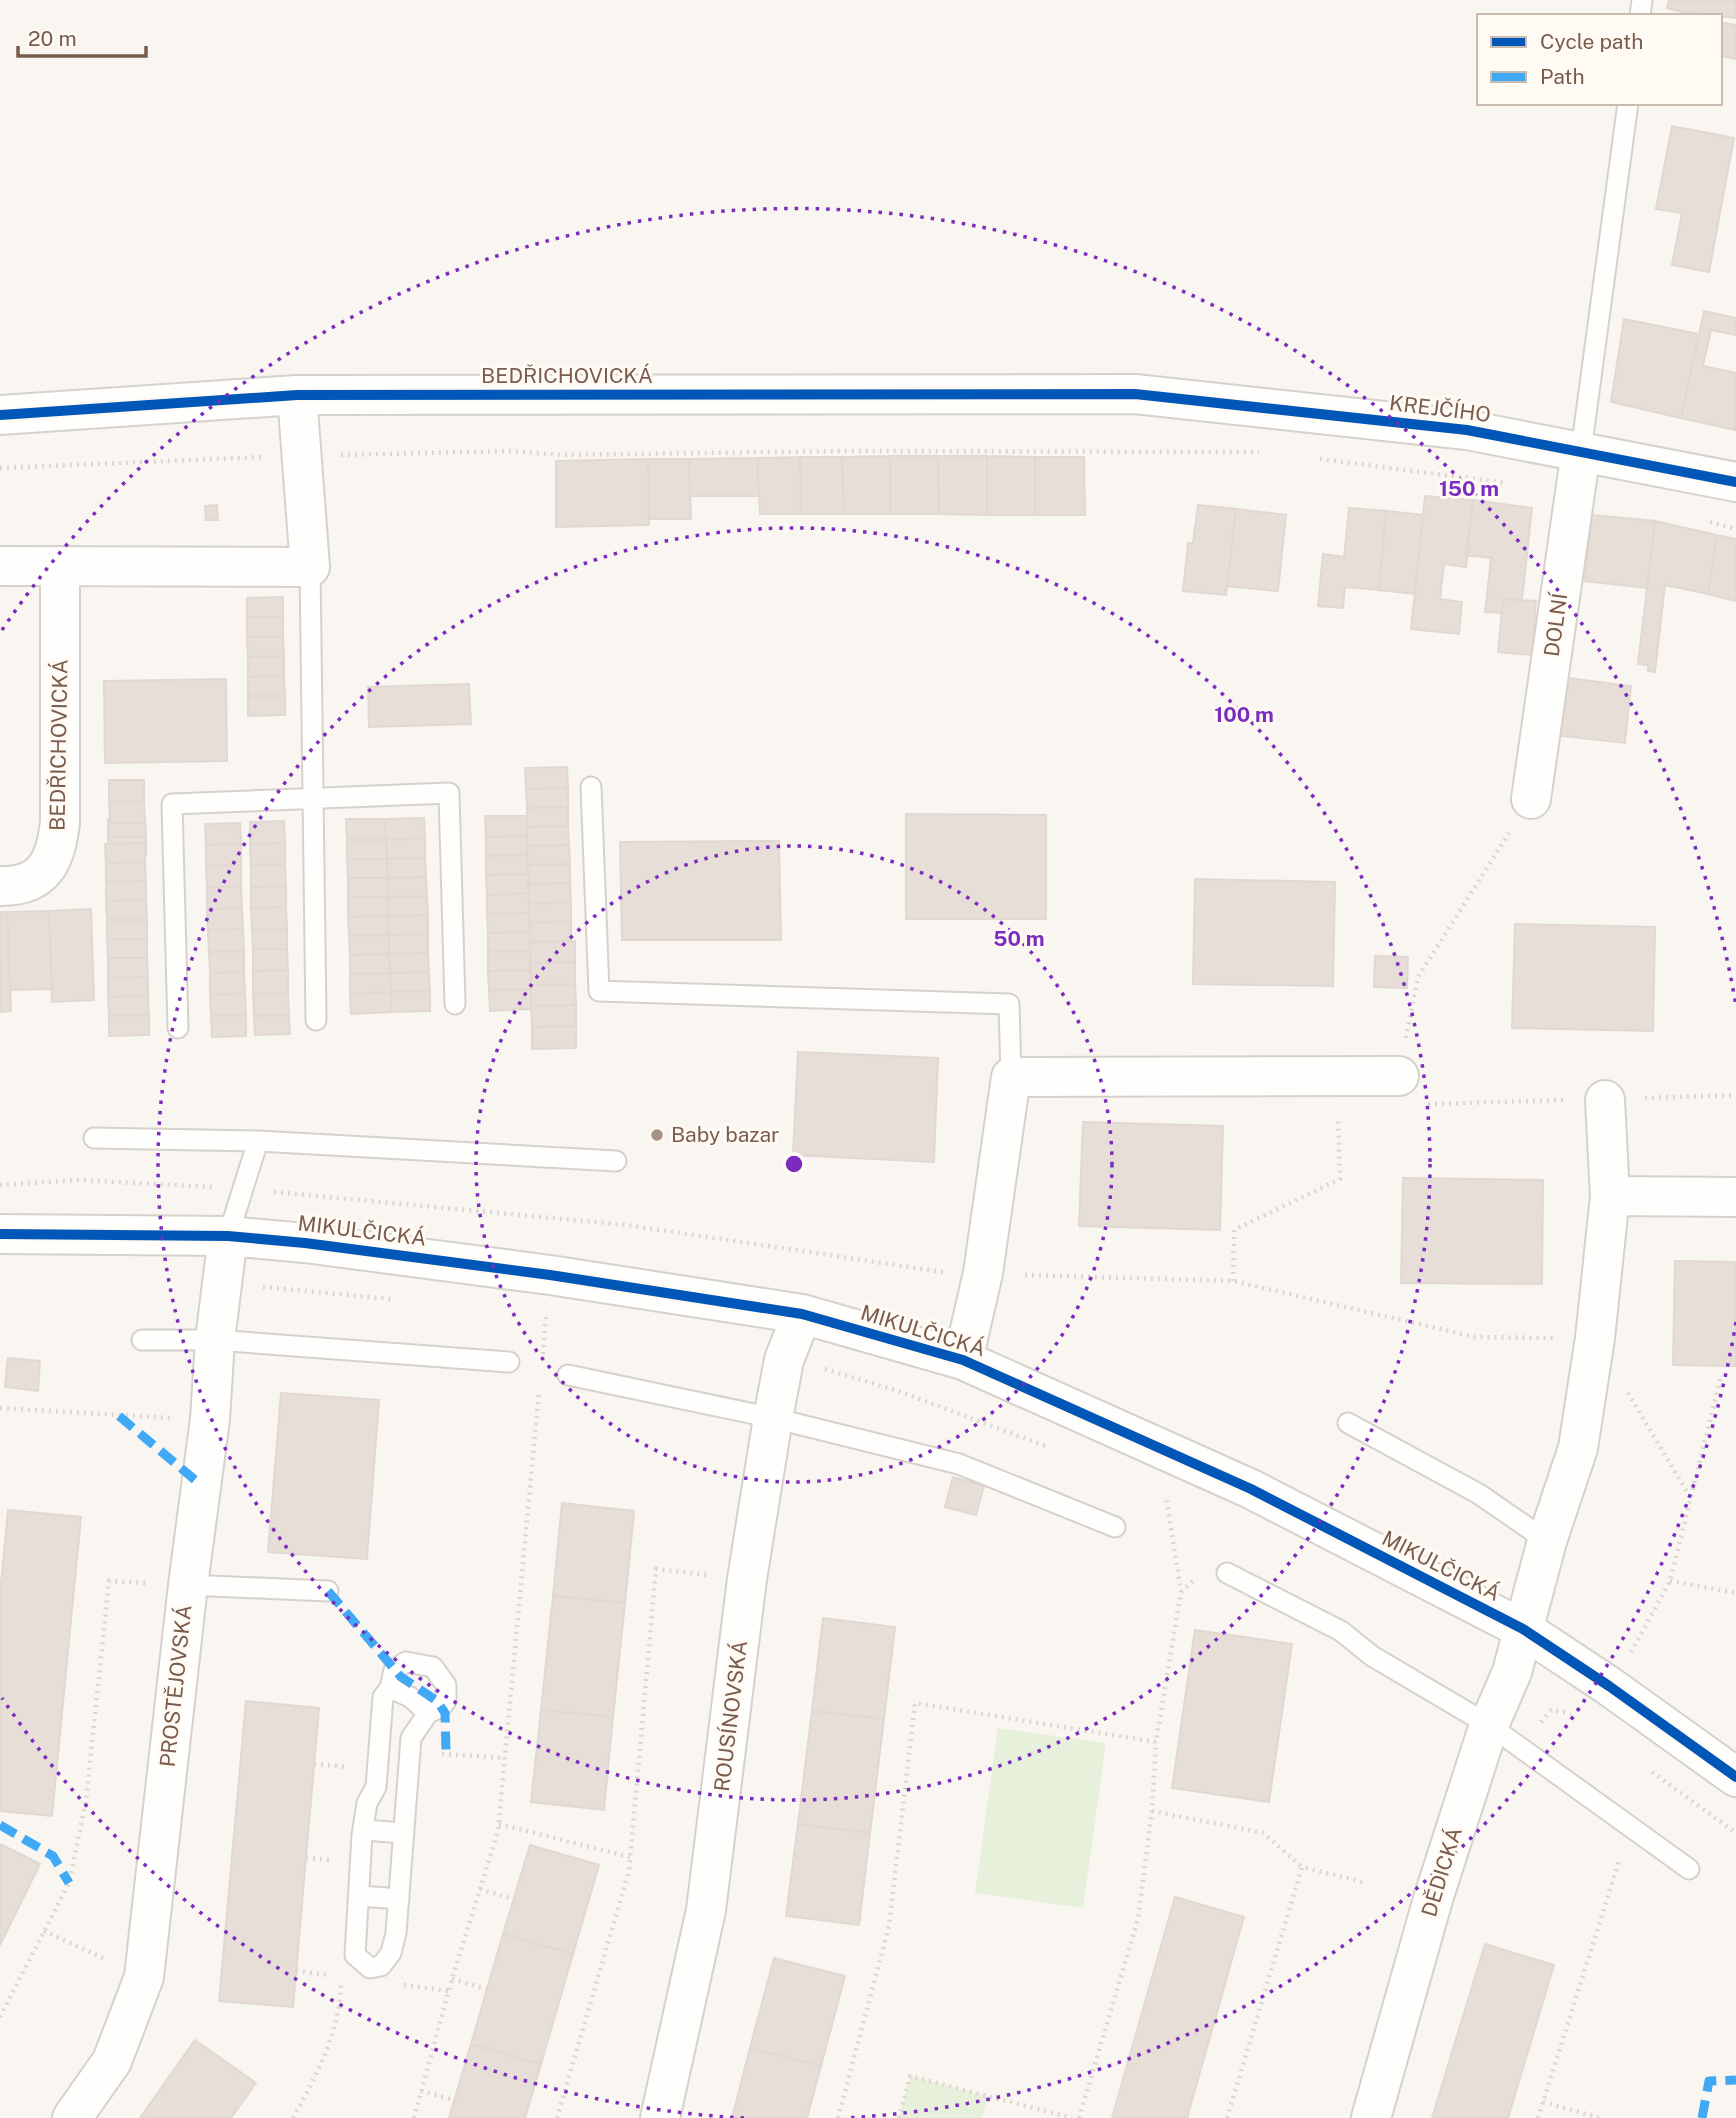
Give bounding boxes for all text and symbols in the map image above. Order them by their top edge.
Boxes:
scale bar [18,14,145,58]
legend [1477,14,1722,105]
text: 20 m [28,26,77,51]
text: Cycle path [1540,29,1643,54]
text: Path [1540,64,1585,89]
street label: BEDŘICHOVICKÁ [481,363,653,388]
street label: KREJČÍHO [1388,390,1492,427]
text: 150 m [1439,476,1499,501]
street label: DOLNÍ [1539,591,1572,658]
street label: BEDŘICHOVICKÁ [45,659,72,831]
text: 100 m [1214,702,1274,727]
text: 50 m [993,926,1045,951]
place label: Baby bazar [671,1122,779,1147]
marker: Baby bazar [649,1127,665,1143]
centre of rings [782,1152,806,1176]
street label: MIKULČICKÁ [296,1210,428,1251]
street label: MIKULČICKÁ [858,1300,989,1361]
street label: MIKULČICKÁ [1378,1525,1505,1606]
street label: PROSTĚJOVSKÁ [155,1604,196,1768]
street label: ROUSÍNOVSKÁ [709,1639,752,1793]
street label: DĚDICKÁ [1416,1824,1467,1920]

